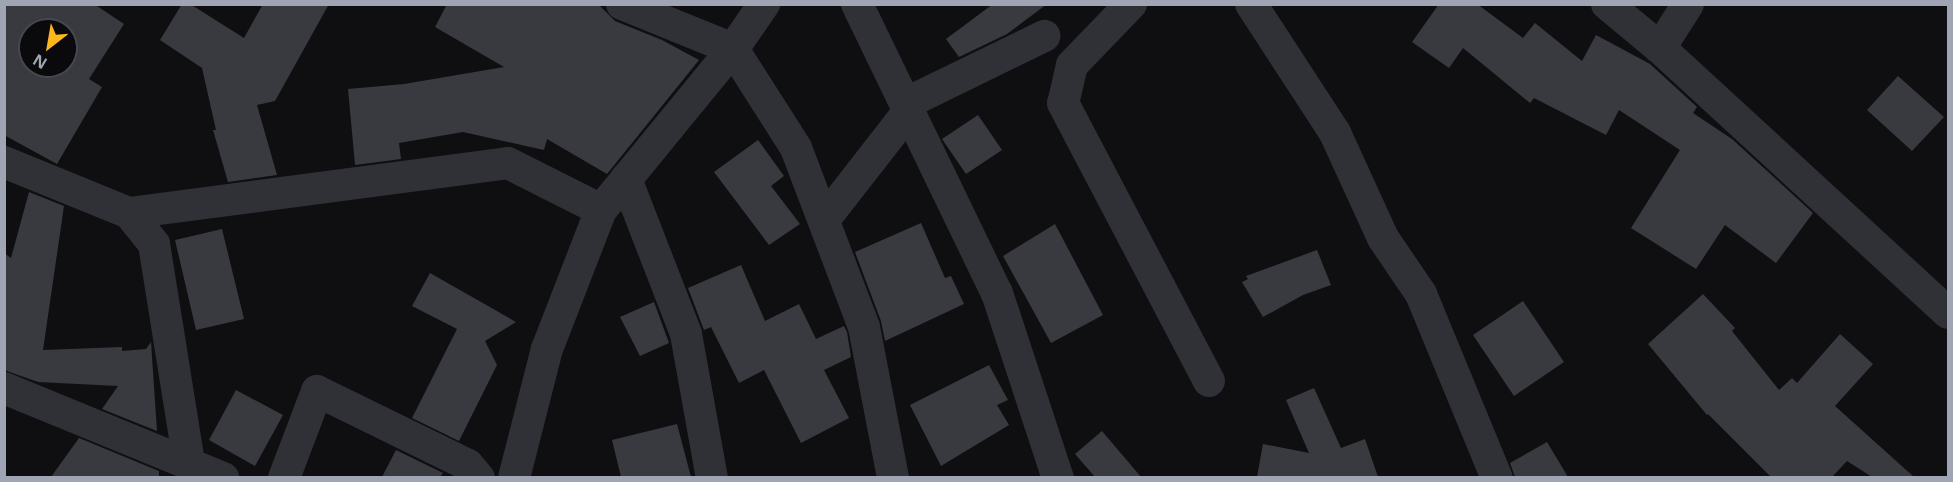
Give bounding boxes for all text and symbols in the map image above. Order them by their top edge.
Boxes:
north arrow [18,18,78,78]
text: N [29,49,51,74]

